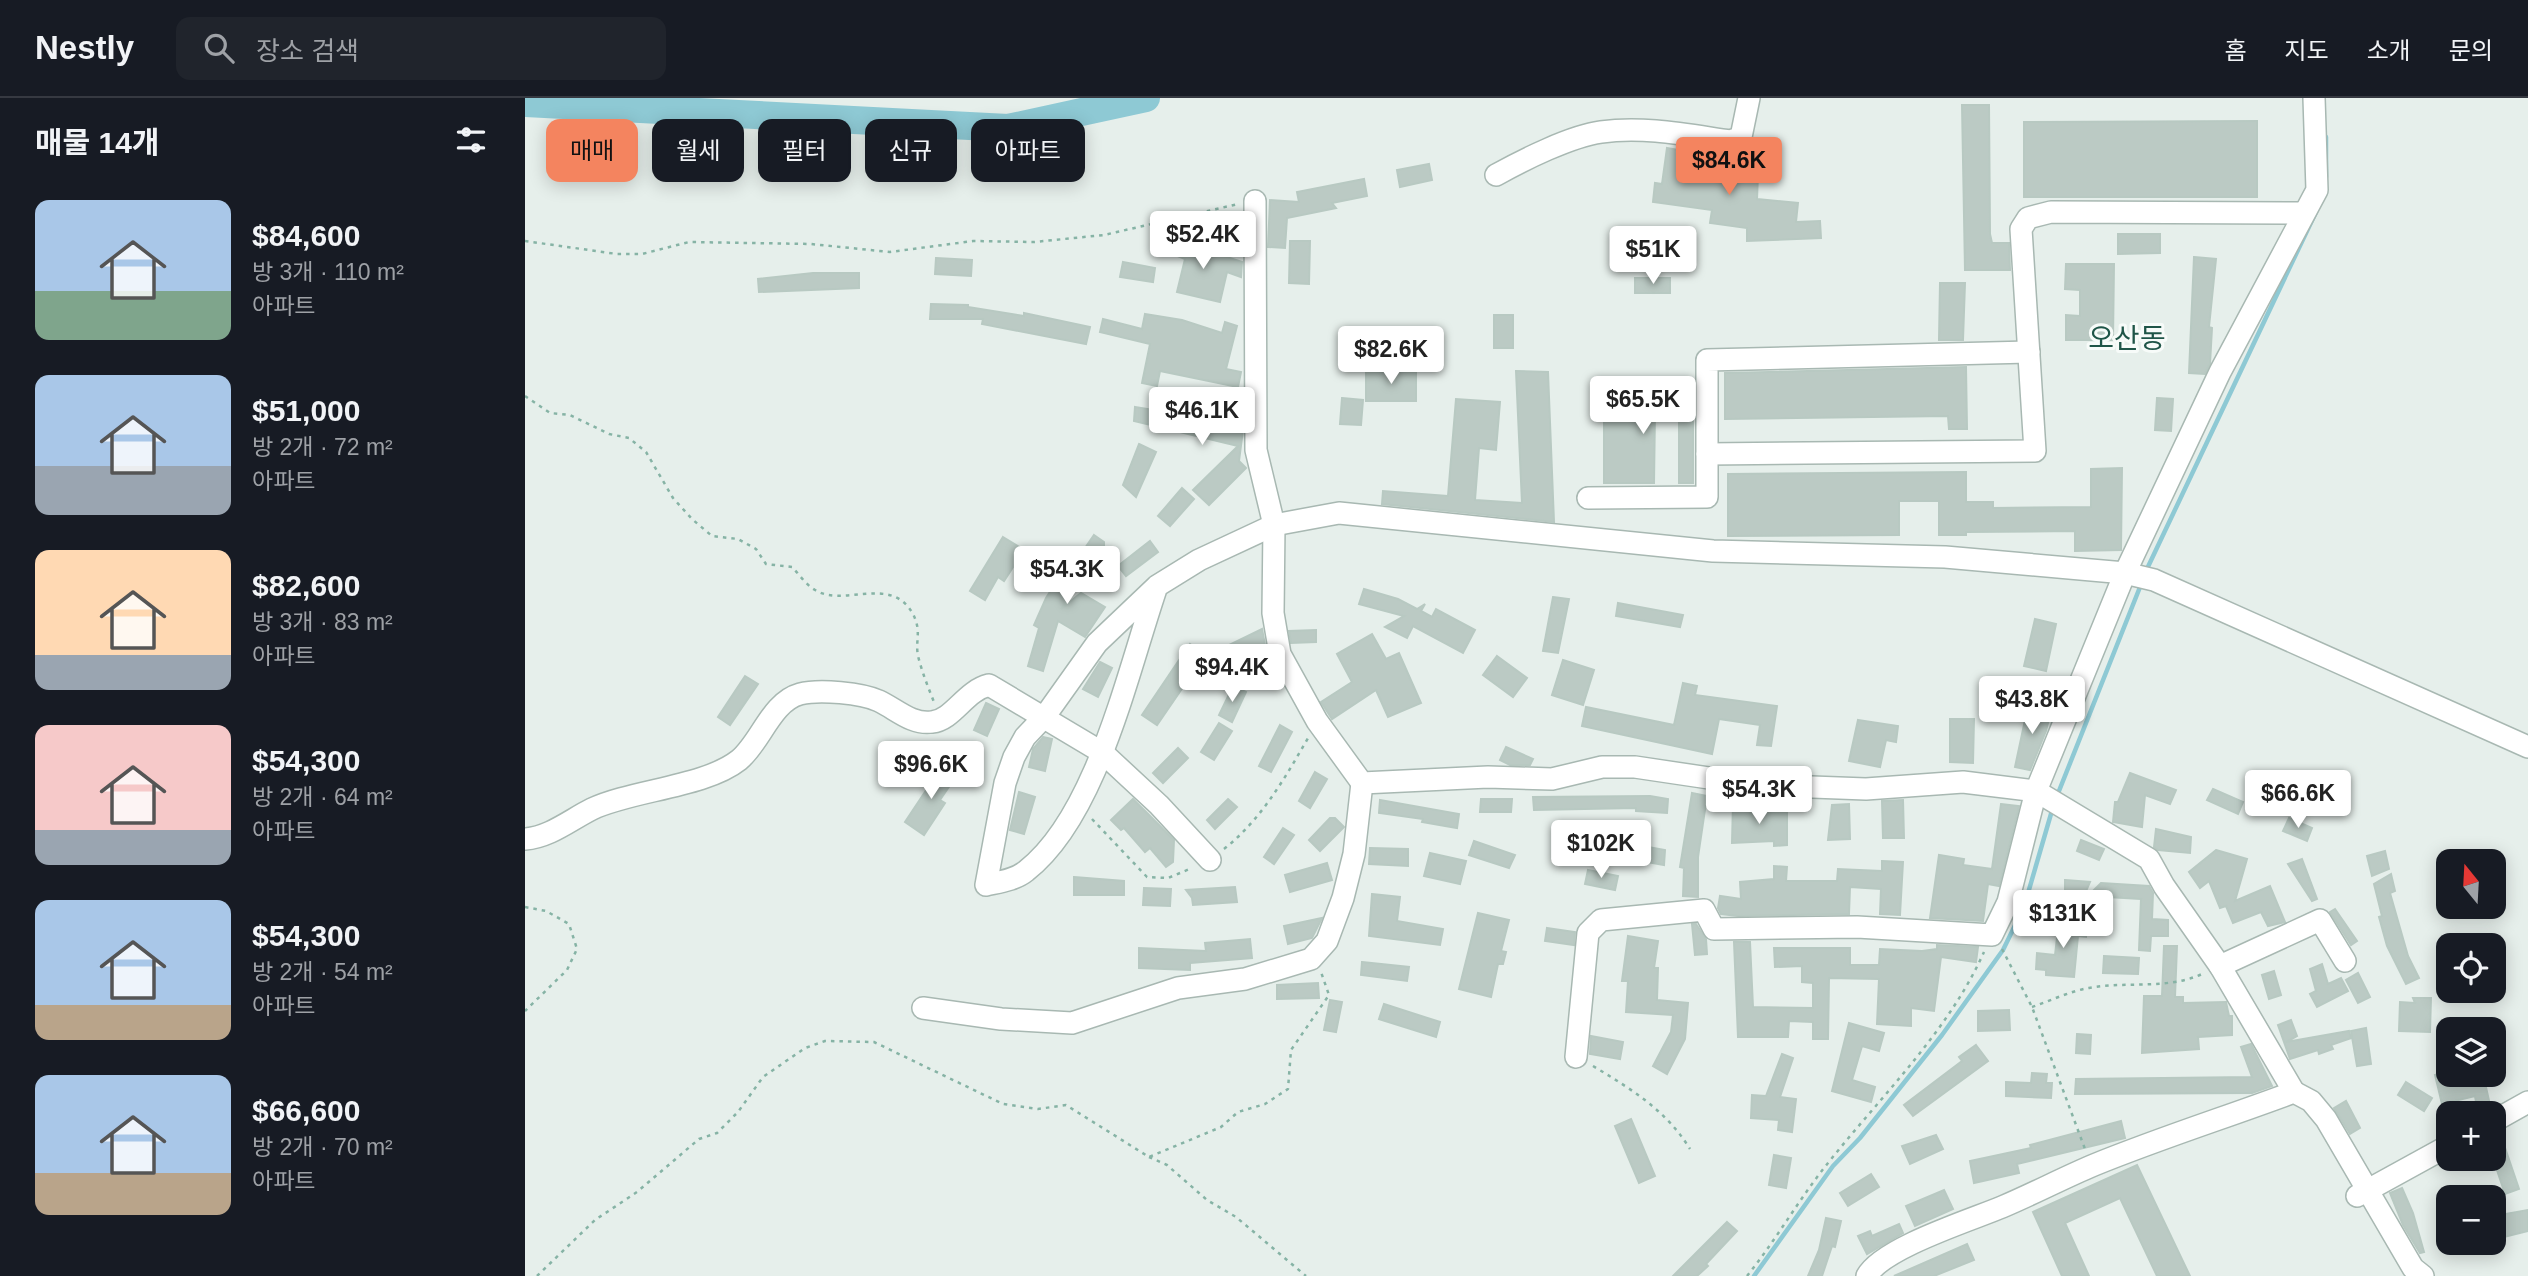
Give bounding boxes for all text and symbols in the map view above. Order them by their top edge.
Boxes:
search box [176,17,666,80]
text: Nestly [35,29,134,66]
icon: search [200,29,238,67]
text: 장소 검색 [256,36,359,66]
text: 홈 [2224,37,2246,64]
text: 지도 [2284,37,2329,64]
text: 소개 [2367,37,2411,64]
text: 문의 [2449,37,2493,64]
chip: 매매 [546,119,638,182]
chip: 월세 [652,119,744,182]
chip: 필터 [758,119,851,182]
chip: 신규 [865,119,957,182]
chip: 아파트 [971,119,1085,182]
icon: filters [452,121,490,159]
text: 매물 14개 [35,126,160,159]
pin: $84.6K [1672,138,1786,197]
text: $84.6K [1692,147,1766,173]
pin: $52.4K [1146,212,1260,271]
text: $84,600 [252,219,360,252]
text: $52.4K [1166,221,1240,247]
pin: $51K [1612,226,1694,286]
icon: home [91,228,175,312]
text: $51K [1626,236,1680,262]
text: 방 3개 · 110 m² [252,259,404,285]
text: 아파트 [252,293,315,319]
district label: 오산동 [2088,323,2166,354]
pin: $82.6K [1334,327,1448,386]
text: $82.6K [1354,336,1428,362]
pin: $65.5K [1586,376,1700,436]
text: $65.5K [1606,386,1680,412]
pin: $46.1K [1145,388,1259,447]
text: $51,000 [252,394,360,427]
text: $46.1K [1165,397,1239,423]
icon: home [91,403,175,487]
text: 방 2개 · 72 m² [252,434,393,460]
text: 아파트 [252,468,315,494]
pin: $54.3K [1010,546,1124,606]
text: $54.3K [1030,556,1104,582]
text: $82,600 [252,569,360,602]
icon: home [91,578,175,662]
text: 방 3개 · 83 m² [252,609,393,635]
text: 아파트 [252,643,315,669]
pin: $94.4K [1175,644,1289,704]
text: $94.4K [1195,654,1269,680]
pin: $43.8K [1975,676,2089,736]
text: $43.8K [1995,686,2069,712]
pin: $96.6K [874,742,988,801]
text: $54,300 [252,744,360,777]
text: $96.6K [894,751,968,777]
icon: home [91,753,175,837]
pin: $54.3K [1702,766,1816,826]
pin: $66.6K [2241,770,2355,830]
text: $54.3K [1722,776,1796,802]
text: $66.6K [2261,780,2335,806]
text: 방 2개 · 64 m² [252,784,393,810]
text: 아파트 [252,818,315,844]
pin: $102K [1552,820,1650,880]
text: $102K [1567,830,1635,856]
north arrow [2436,849,2506,919]
map controls [2436,849,2506,1255]
pin: $131K [2014,890,2112,950]
text: $131K [2029,900,2097,926]
text: $54,300 [252,919,360,952]
icon: home [91,928,175,1012]
button: locate [2436,933,2506,1003]
text: 방 2개 · 54 m² [252,959,393,985]
text: 아파트 [252,993,315,1019]
button: layers [2436,1017,2506,1087]
text: $66,600 [252,1094,360,1127]
button: + [2436,1101,2506,1171]
icon: home [91,1103,175,1187]
text: 방 2개 · 70 m² [252,1134,393,1160]
text: 아파트 [252,1168,315,1194]
button: − [2436,1185,2506,1255]

